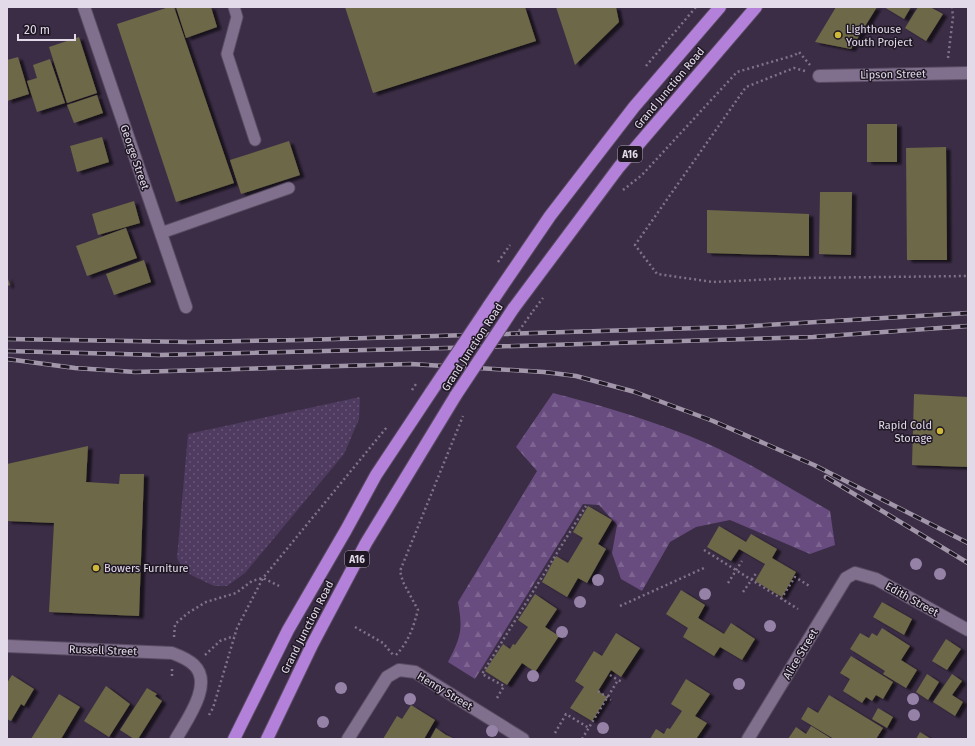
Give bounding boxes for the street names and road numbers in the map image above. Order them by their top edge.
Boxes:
street label: Grand Junction Road [631,45,707,132]
street label: Lipson Street [860,67,926,82]
street label: George Street [117,123,152,191]
road number: A16 [618,146,642,162]
street label: Grand Junction Road [439,301,506,394]
road number: A16 [345,551,369,567]
street label: Grand Junction Road [278,579,336,676]
street label: Edith Street [883,580,941,619]
street label: Alice Street [780,627,821,682]
street label: Russell Street [69,643,137,658]
street label: Henry Street [415,670,475,713]

